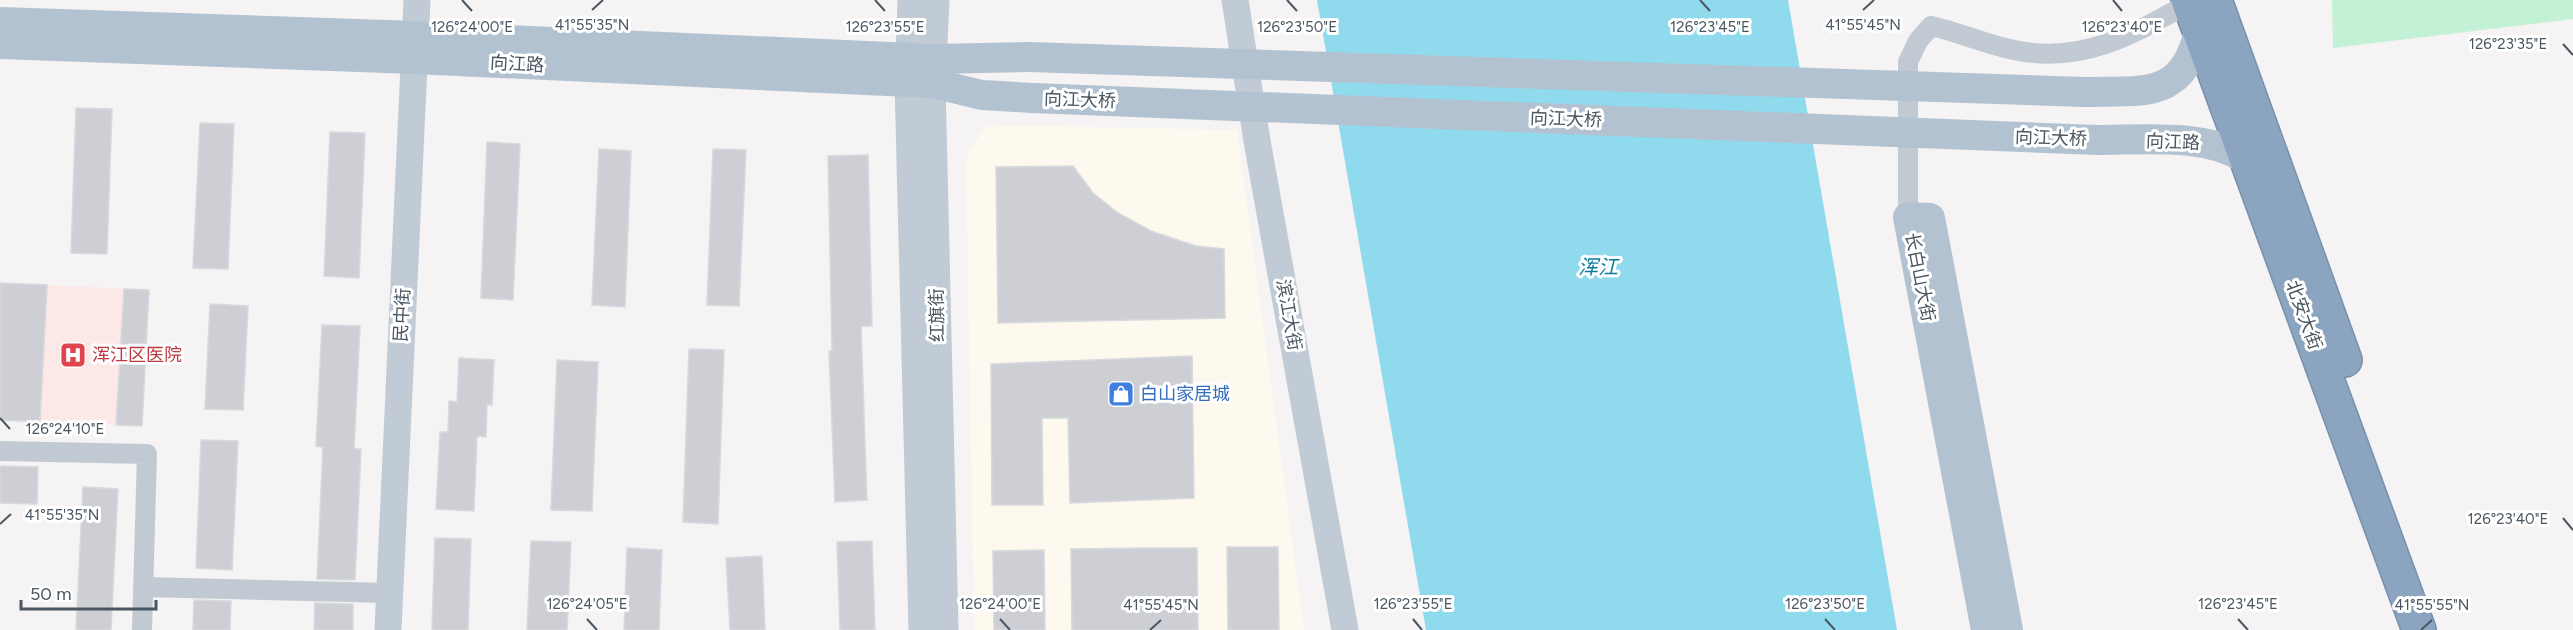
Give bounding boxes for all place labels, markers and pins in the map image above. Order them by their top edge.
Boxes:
hospital icon: 浑江区医院 [58,340,88,370]
place label: 浑江区医院 [92,344,182,366]
shop icon: 白山家居城 [1106,379,1136,409]
place label: 白山家居城 [1140,383,1230,405]

